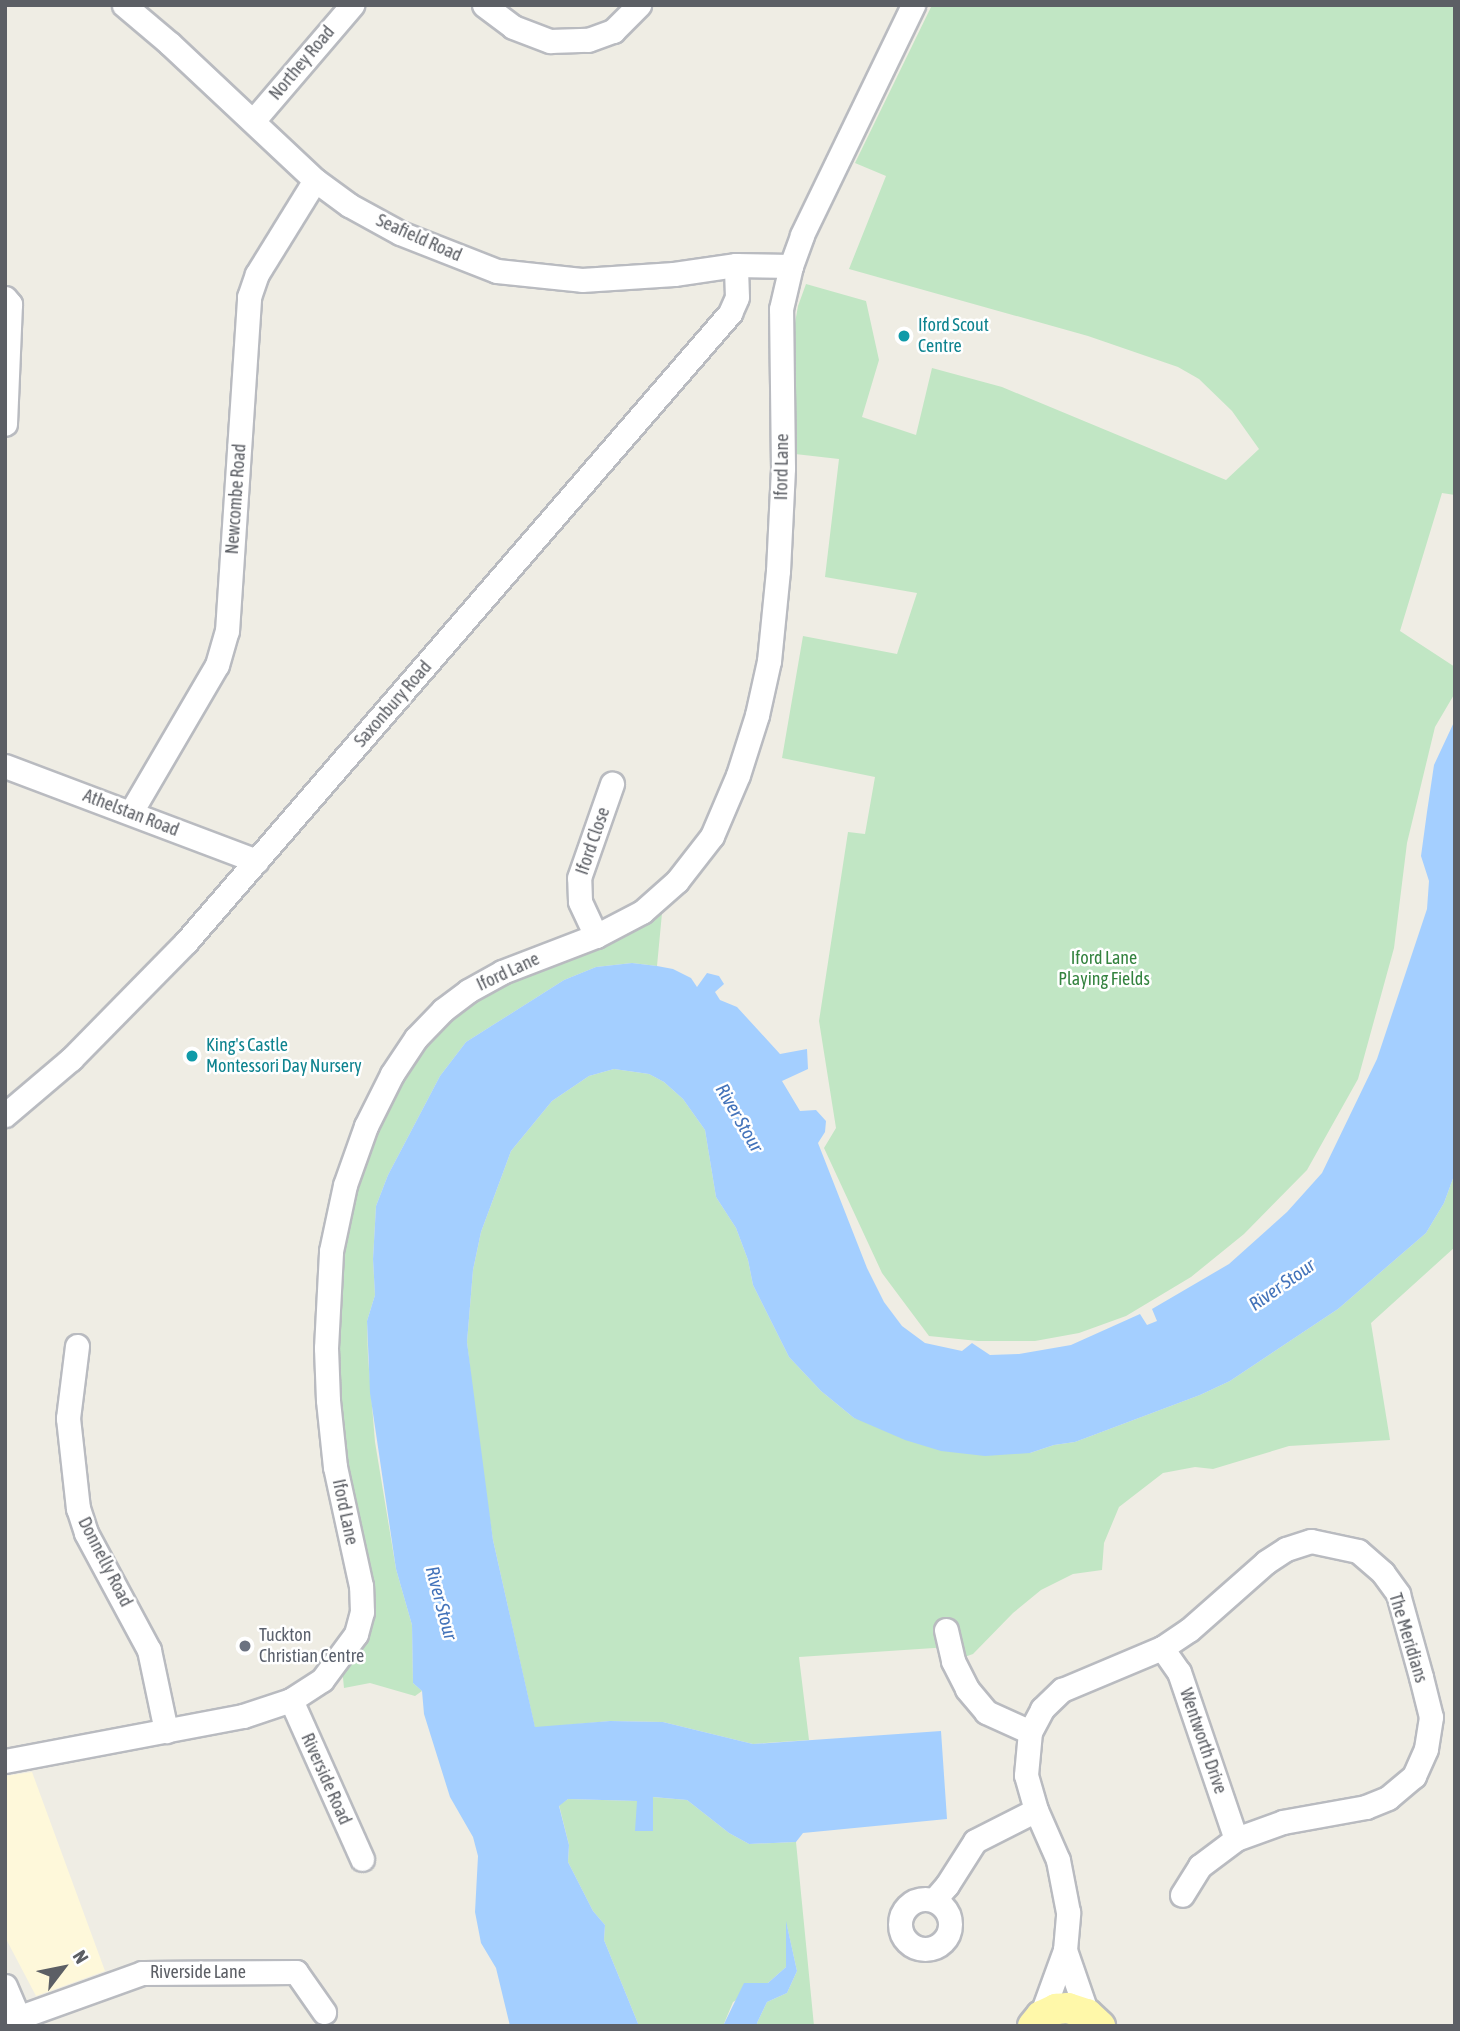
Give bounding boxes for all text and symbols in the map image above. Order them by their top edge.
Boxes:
street label: Northey Road [265,21,339,105]
street label: Seafield Road [373,210,465,266]
place label: Iford Scout Centre [918,315,989,358]
marker: Iford Scout Centre [896,328,912,344]
street label: Iford Lane [771,434,793,500]
street label: Newcombe Road [221,443,251,555]
street label: Saxonbury Road [350,657,436,751]
street label: Athelstan Road [80,785,182,841]
street label: Iford Close [571,804,615,878]
street label: Iford Lane [473,948,543,996]
park label: Iford Lane Playing Fields [1058,948,1150,990]
place label: King's Castle Montessori Day Nursery [206,1035,362,1078]
marker: King's Castle Montessori Day Nursery [184,1048,200,1064]
water label: River Stour [710,1080,768,1156]
water label: River Stour [1245,1254,1319,1316]
street label: Iford Lane [328,1477,362,1547]
street label: Donnelly Road [73,1514,137,1610]
water label: River Stour [420,1564,462,1642]
street label: The Meridians [1384,1591,1432,1685]
place label: Tuckton Christian Centre [259,1625,364,1668]
marker: Tuckton Christian Centre [237,1638,253,1654]
street label: Wentworth Drive [1175,1685,1231,1797]
street label: Riverside Road [296,1730,356,1828]
north arrow [28,1933,98,2003]
text: N [69,1946,93,1967]
street label: Riverside Lane [150,1961,246,1983]

